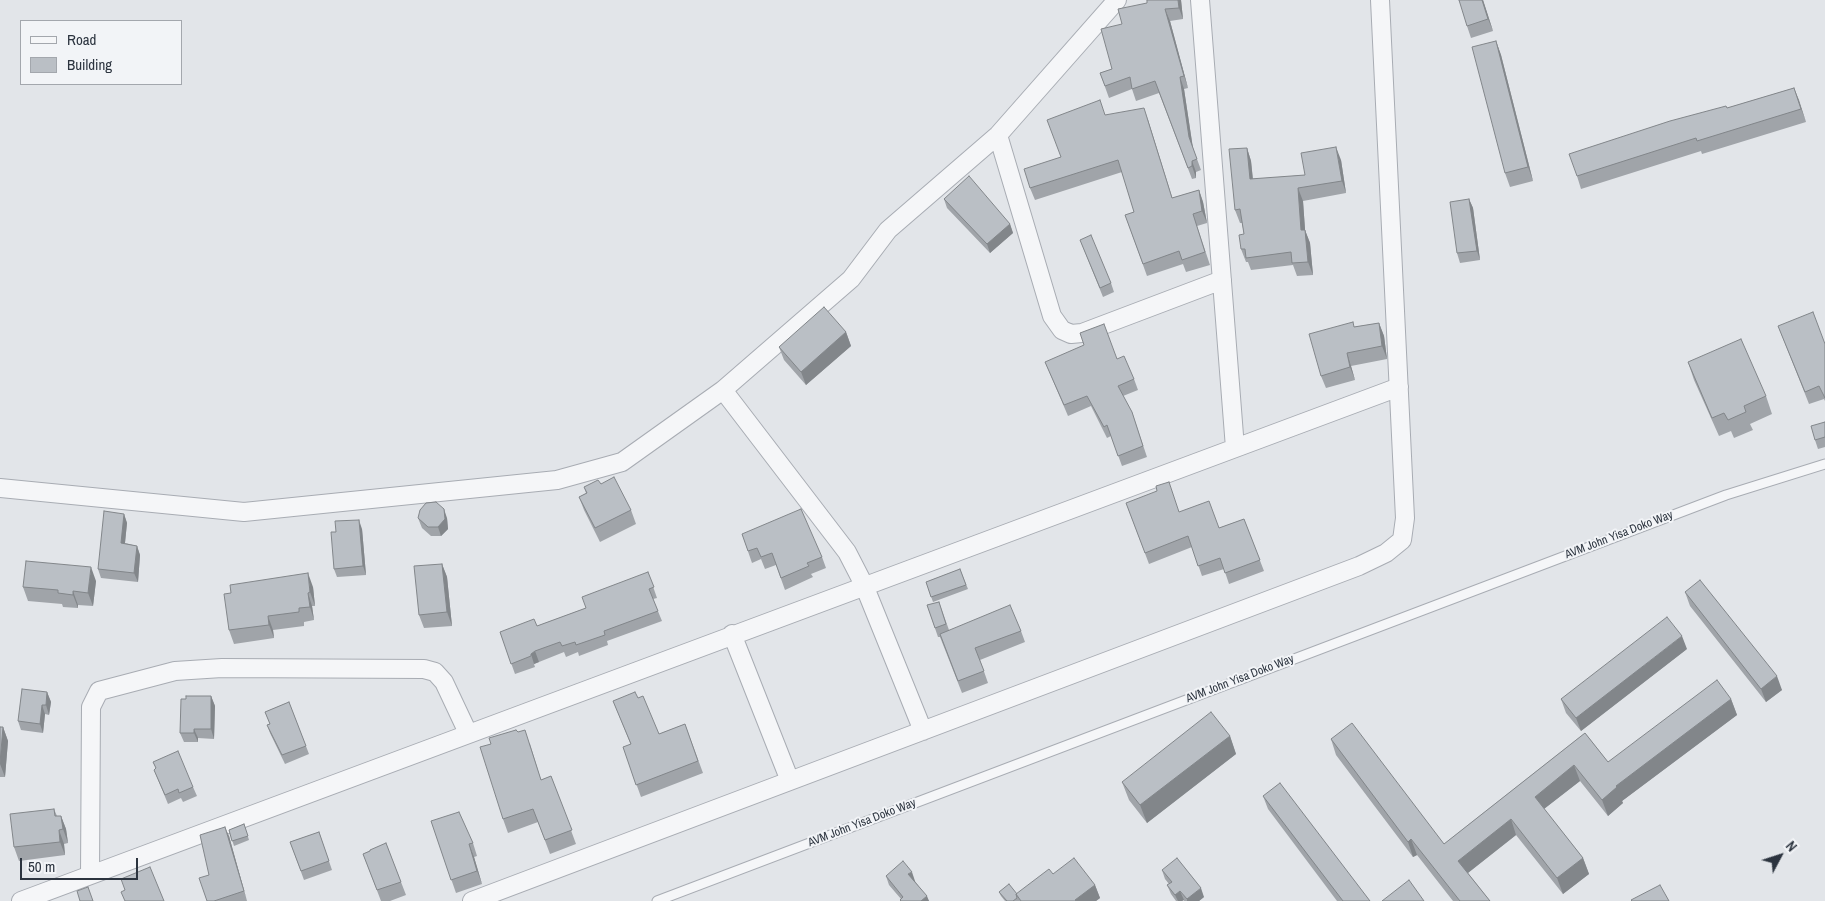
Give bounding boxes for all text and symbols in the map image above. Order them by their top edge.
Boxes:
legend [20,20,182,85]
text: Road [67,29,96,50]
text: Building [67,54,112,75]
street label: AVM John Yisa Doko Way [1563,508,1675,562]
street label: AVM John Yisa Doko Way [1184,652,1296,706]
street label: AVM John Yisa Doko Way [806,796,918,850]
north arrow [1755,831,1805,881]
text: N [1782,837,1801,855]
scale bar [22,848,140,880]
text: 50 m [28,856,55,877]

